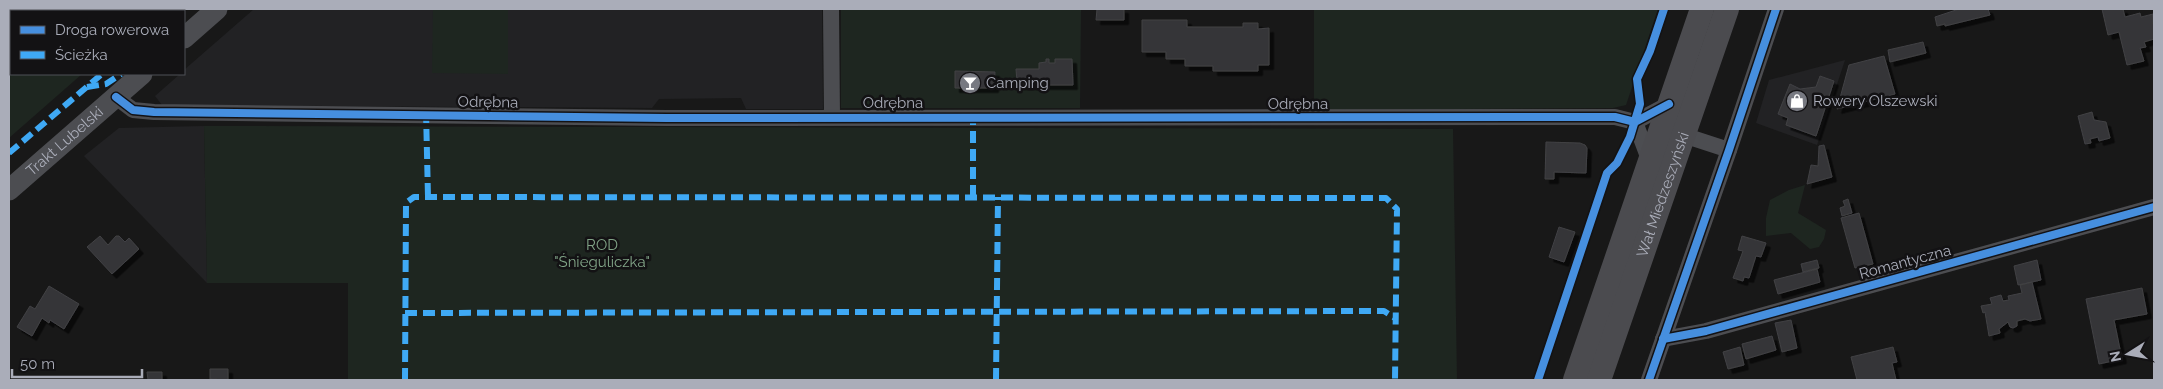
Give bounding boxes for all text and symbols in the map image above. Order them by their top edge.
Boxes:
legend [10,10,185,75]
text: Droga rowerowa [55,21,169,39]
text: Ścieżka [55,46,108,64]
bar icon: Camping [958,71,982,95]
place label: Camping [986,74,1049,92]
shop icon: Rowery Olszewski [1785,89,1809,113]
street label: Odrębna [458,92,518,112]
place label: Rowery Olszewski [1813,92,1938,110]
street label: Odrębna [863,94,923,112]
street label: Odrębna [1268,95,1328,113]
street label: Trakt Lubelski [23,103,107,180]
street label: Wał Miedzeszyński [1633,130,1693,260]
park label: ROD "Śnieguliczka" [554,236,650,271]
street label: Romantyczna [1857,241,1953,283]
north arrow [2103,329,2153,379]
scale bar [12,346,142,378]
text: N [2106,350,2124,363]
text: 50 m [20,355,55,373]

